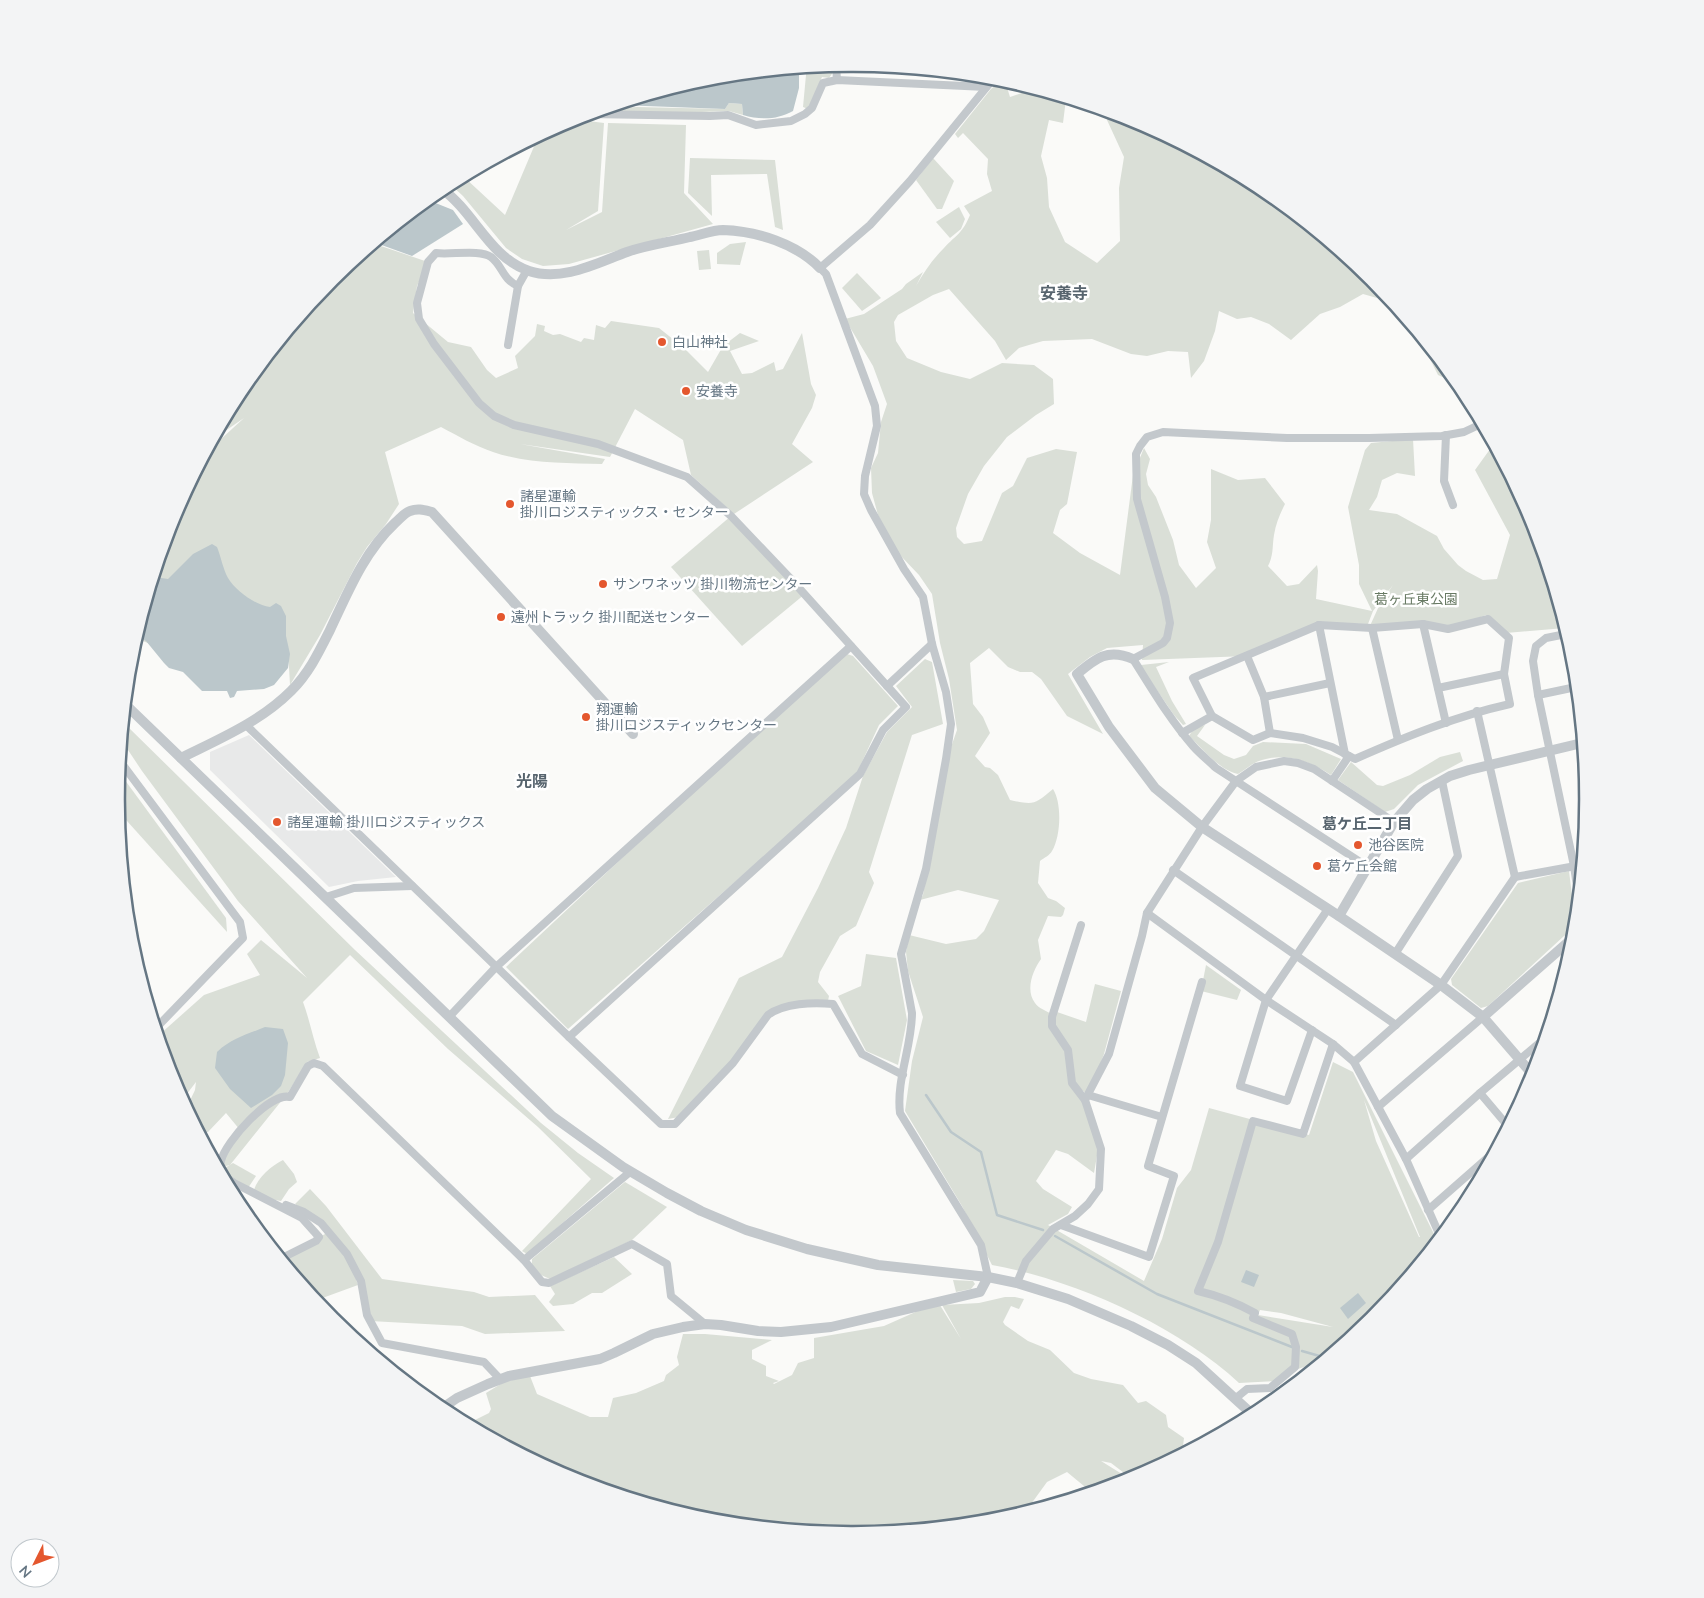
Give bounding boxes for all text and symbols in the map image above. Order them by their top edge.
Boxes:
district label: 安養寺 [1040,283,1088,305]
place label: 白山神社 [672,333,728,352]
marker: 白山神社 [656,336,668,348]
place label: 安養寺 [696,382,738,401]
marker: 安養寺 [680,385,692,397]
place label: 諸星運輸 掛川ロジスティックス・センター [520,487,729,522]
marker: 諸星運輸 掛川ロジスティックス・センター [504,498,516,510]
place label: サンワネッツ 掛川物流センター [613,575,813,594]
marker: サンワネッツ 掛川物流センター [597,578,609,590]
park label: 葛ヶ丘東公園 [1374,590,1458,609]
place label: 遠州トラック 掛川配送センター [511,608,711,627]
marker: 遠州トラック 掛川配送センター [495,611,507,623]
place label: 翔運輸 掛川ロジスティックセンター [596,700,777,735]
marker: 翔運輸 掛川ロジスティックセンター [580,711,592,723]
district label: 光陽 [516,771,548,793]
place label: 諸星運輸 掛川ロジスティックス [287,813,485,832]
district label: 葛ケ丘二丁目 [1322,814,1412,834]
marker: 諸星運輸 掛川ロジスティックス [271,816,283,828]
place label: 池谷医院 [1368,836,1424,855]
marker: 池谷医院 [1352,839,1364,851]
place label: 葛ケ丘会館 [1327,857,1397,876]
marker: 葛ケ丘会館 [1311,860,1323,872]
north arrow [10,1538,60,1588]
text: N [15,1561,36,1582]

